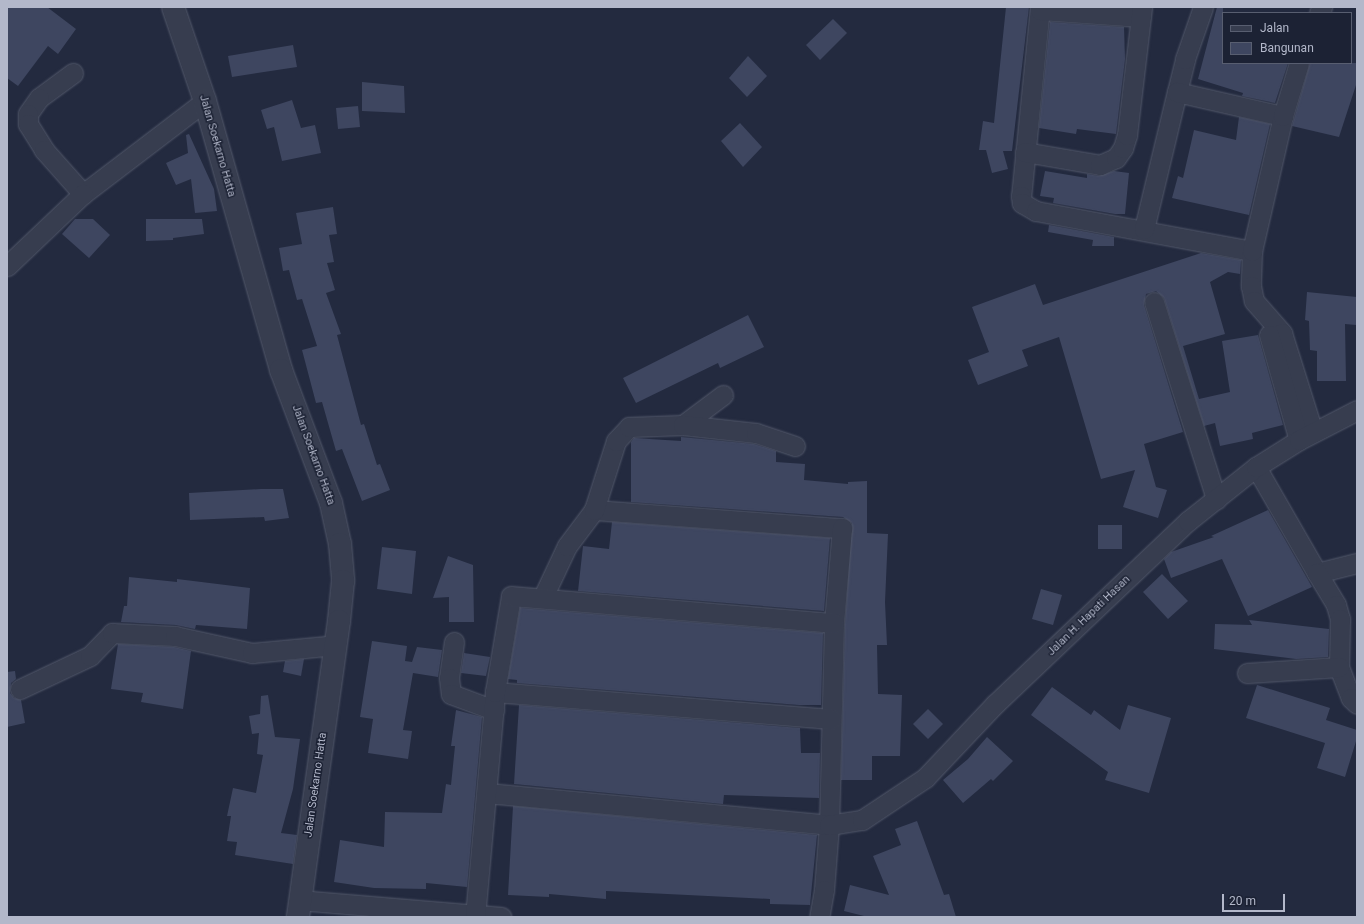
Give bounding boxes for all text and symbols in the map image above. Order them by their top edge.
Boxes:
legend [1222,12,1352,64]
text: Jalan [1260,21,1289,35]
text: Bangunan [1260,41,1314,55]
street label: Jalan Soekarno Hatta [196,93,238,199]
street label: Jalan Soekarno Hatta [289,403,337,507]
street label: Jalan H. Hapati Hasan [1045,573,1133,659]
street label: Jalan Soekarno Hatta [302,732,330,838]
scale bar [1224,886,1287,912]
text: 20 m [1229,894,1256,908]

